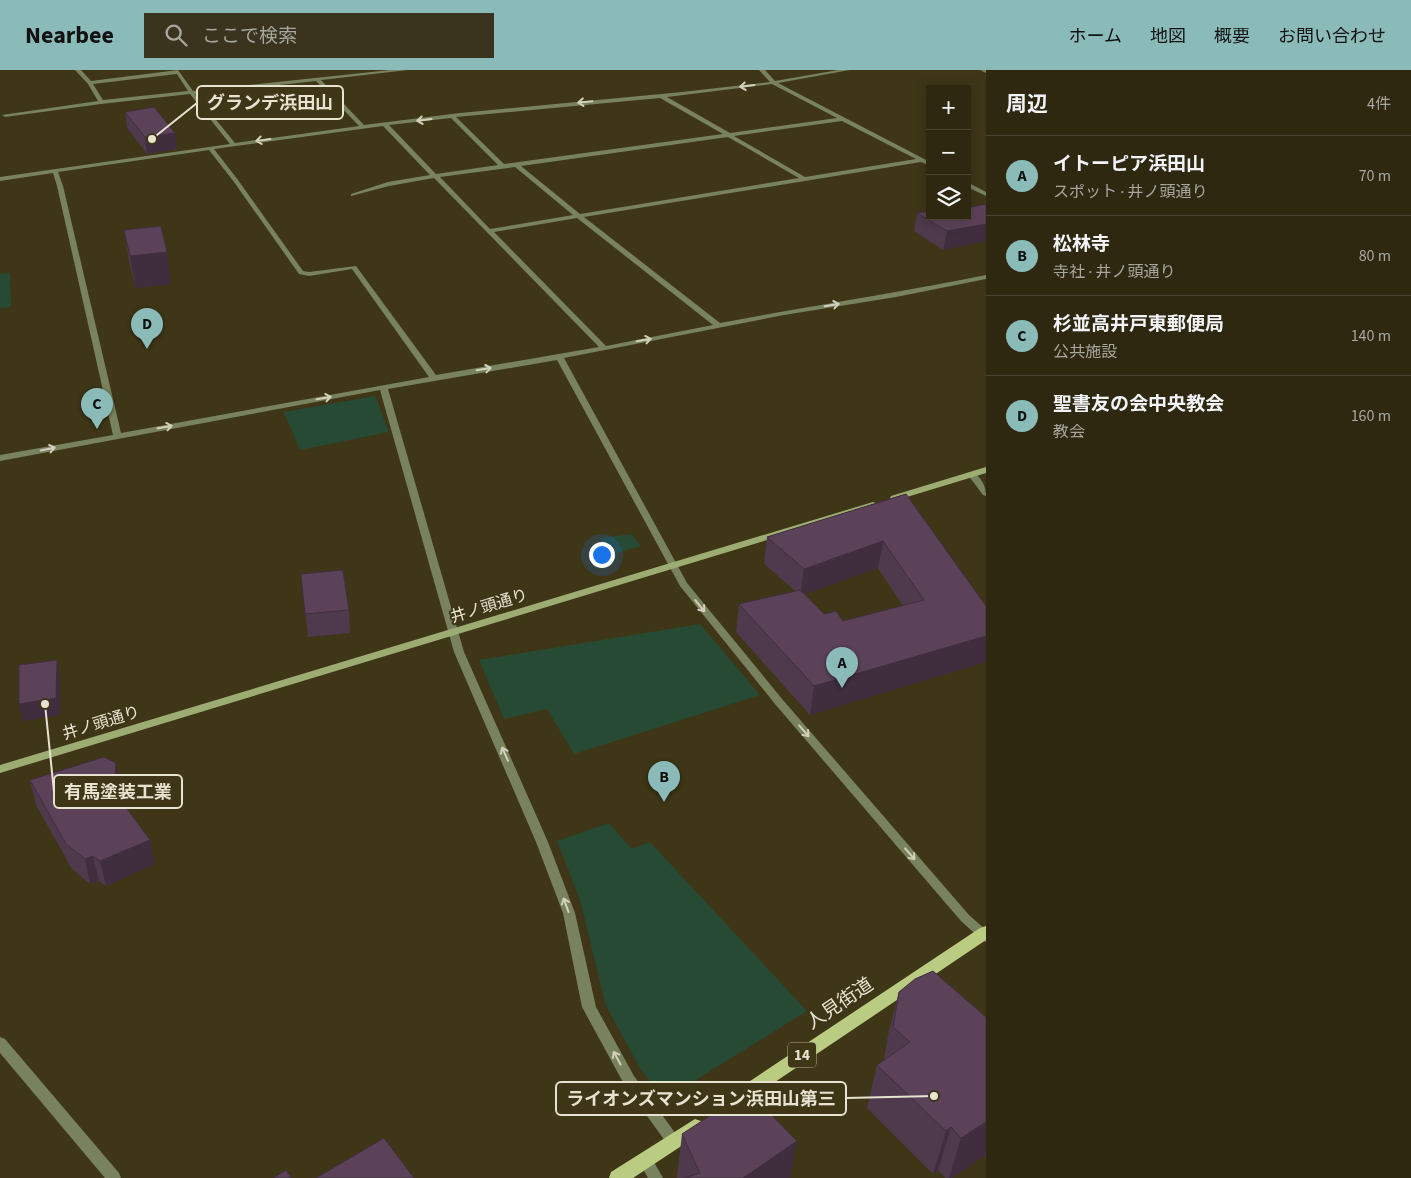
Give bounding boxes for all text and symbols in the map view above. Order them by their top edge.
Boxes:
search box [144,13,494,58]
text: Nearbee [25,18,114,53]
icon: search [162,21,190,49]
text: ここで検索 [202,23,297,50]
text: ホーム [1069,24,1122,49]
text: 地図 [1150,24,1186,49]
text: 概要 [1214,24,1250,49]
text: お問い合わせ [1278,24,1386,49]
one-way arrow [739,81,755,91]
map controls [926,85,971,220]
button: + [926,85,971,130]
callout: グランデ浜田山 [197,86,343,119]
text: 周辺 [1006,89,1048,119]
text: グランデ浜田山 [207,91,333,116]
text: 4件 [1367,93,1391,115]
one-way arrow [578,98,594,107]
one-way arrow [416,115,432,125]
button: − [926,130,971,175]
one-way arrow [255,136,271,146]
text: イトーピア浜田山 [1053,151,1205,178]
text: A [1017,165,1027,187]
text: 70 m [1359,165,1391,187]
button: layers [926,175,971,220]
text: スポット · 井ノ頭通り [1053,181,1207,203]
text: 松林寺 [1053,231,1110,258]
text: B [1017,245,1027,267]
text: 80 m [1359,245,1391,267]
text: 寺社 · 井ノ頭通り [1053,261,1175,283]
one-way arrow [824,300,840,310]
pin: D [131,308,163,349]
text: 杉並高井戸東郵便局 [1053,311,1224,338]
text: C [1017,325,1027,347]
text: 140 m [1351,325,1391,347]
one-way arrow [636,334,652,344]
text: 公共施設 [1053,341,1117,363]
one-way arrow [476,364,492,374]
pin: C [81,388,113,429]
text: 聖書友の会中央教会 [1053,391,1224,418]
one-way arrow [316,392,332,402]
text: D [1017,405,1027,427]
text: 160 m [1351,405,1391,427]
one-way arrow [156,421,172,431]
text: 教会 [1053,421,1085,443]
one-way arrow [39,443,55,453]
your location [589,542,615,568]
street label: 井ノ頭通り [448,584,530,628]
one-way arrow [695,599,706,612]
pin: A [826,647,858,688]
street label: 井ノ頭通り [60,701,142,745]
one-way arrow [798,724,809,737]
one-way arrow [499,747,509,762]
pin: B [648,761,680,802]
callout: 有馬塗装工業 [54,775,182,808]
text: 有馬塗装工業 [64,780,172,805]
one-way arrow [904,847,915,860]
one-way arrow [561,898,570,913]
street label: 人見街道 [801,972,879,1036]
road number: 14 [788,1042,816,1068]
one-way arrow [612,1050,622,1065]
callout: ライオンズマンション浜田山第三 [556,1082,846,1115]
text: ライオンズマンション浜田山第三 [566,1087,836,1112]

